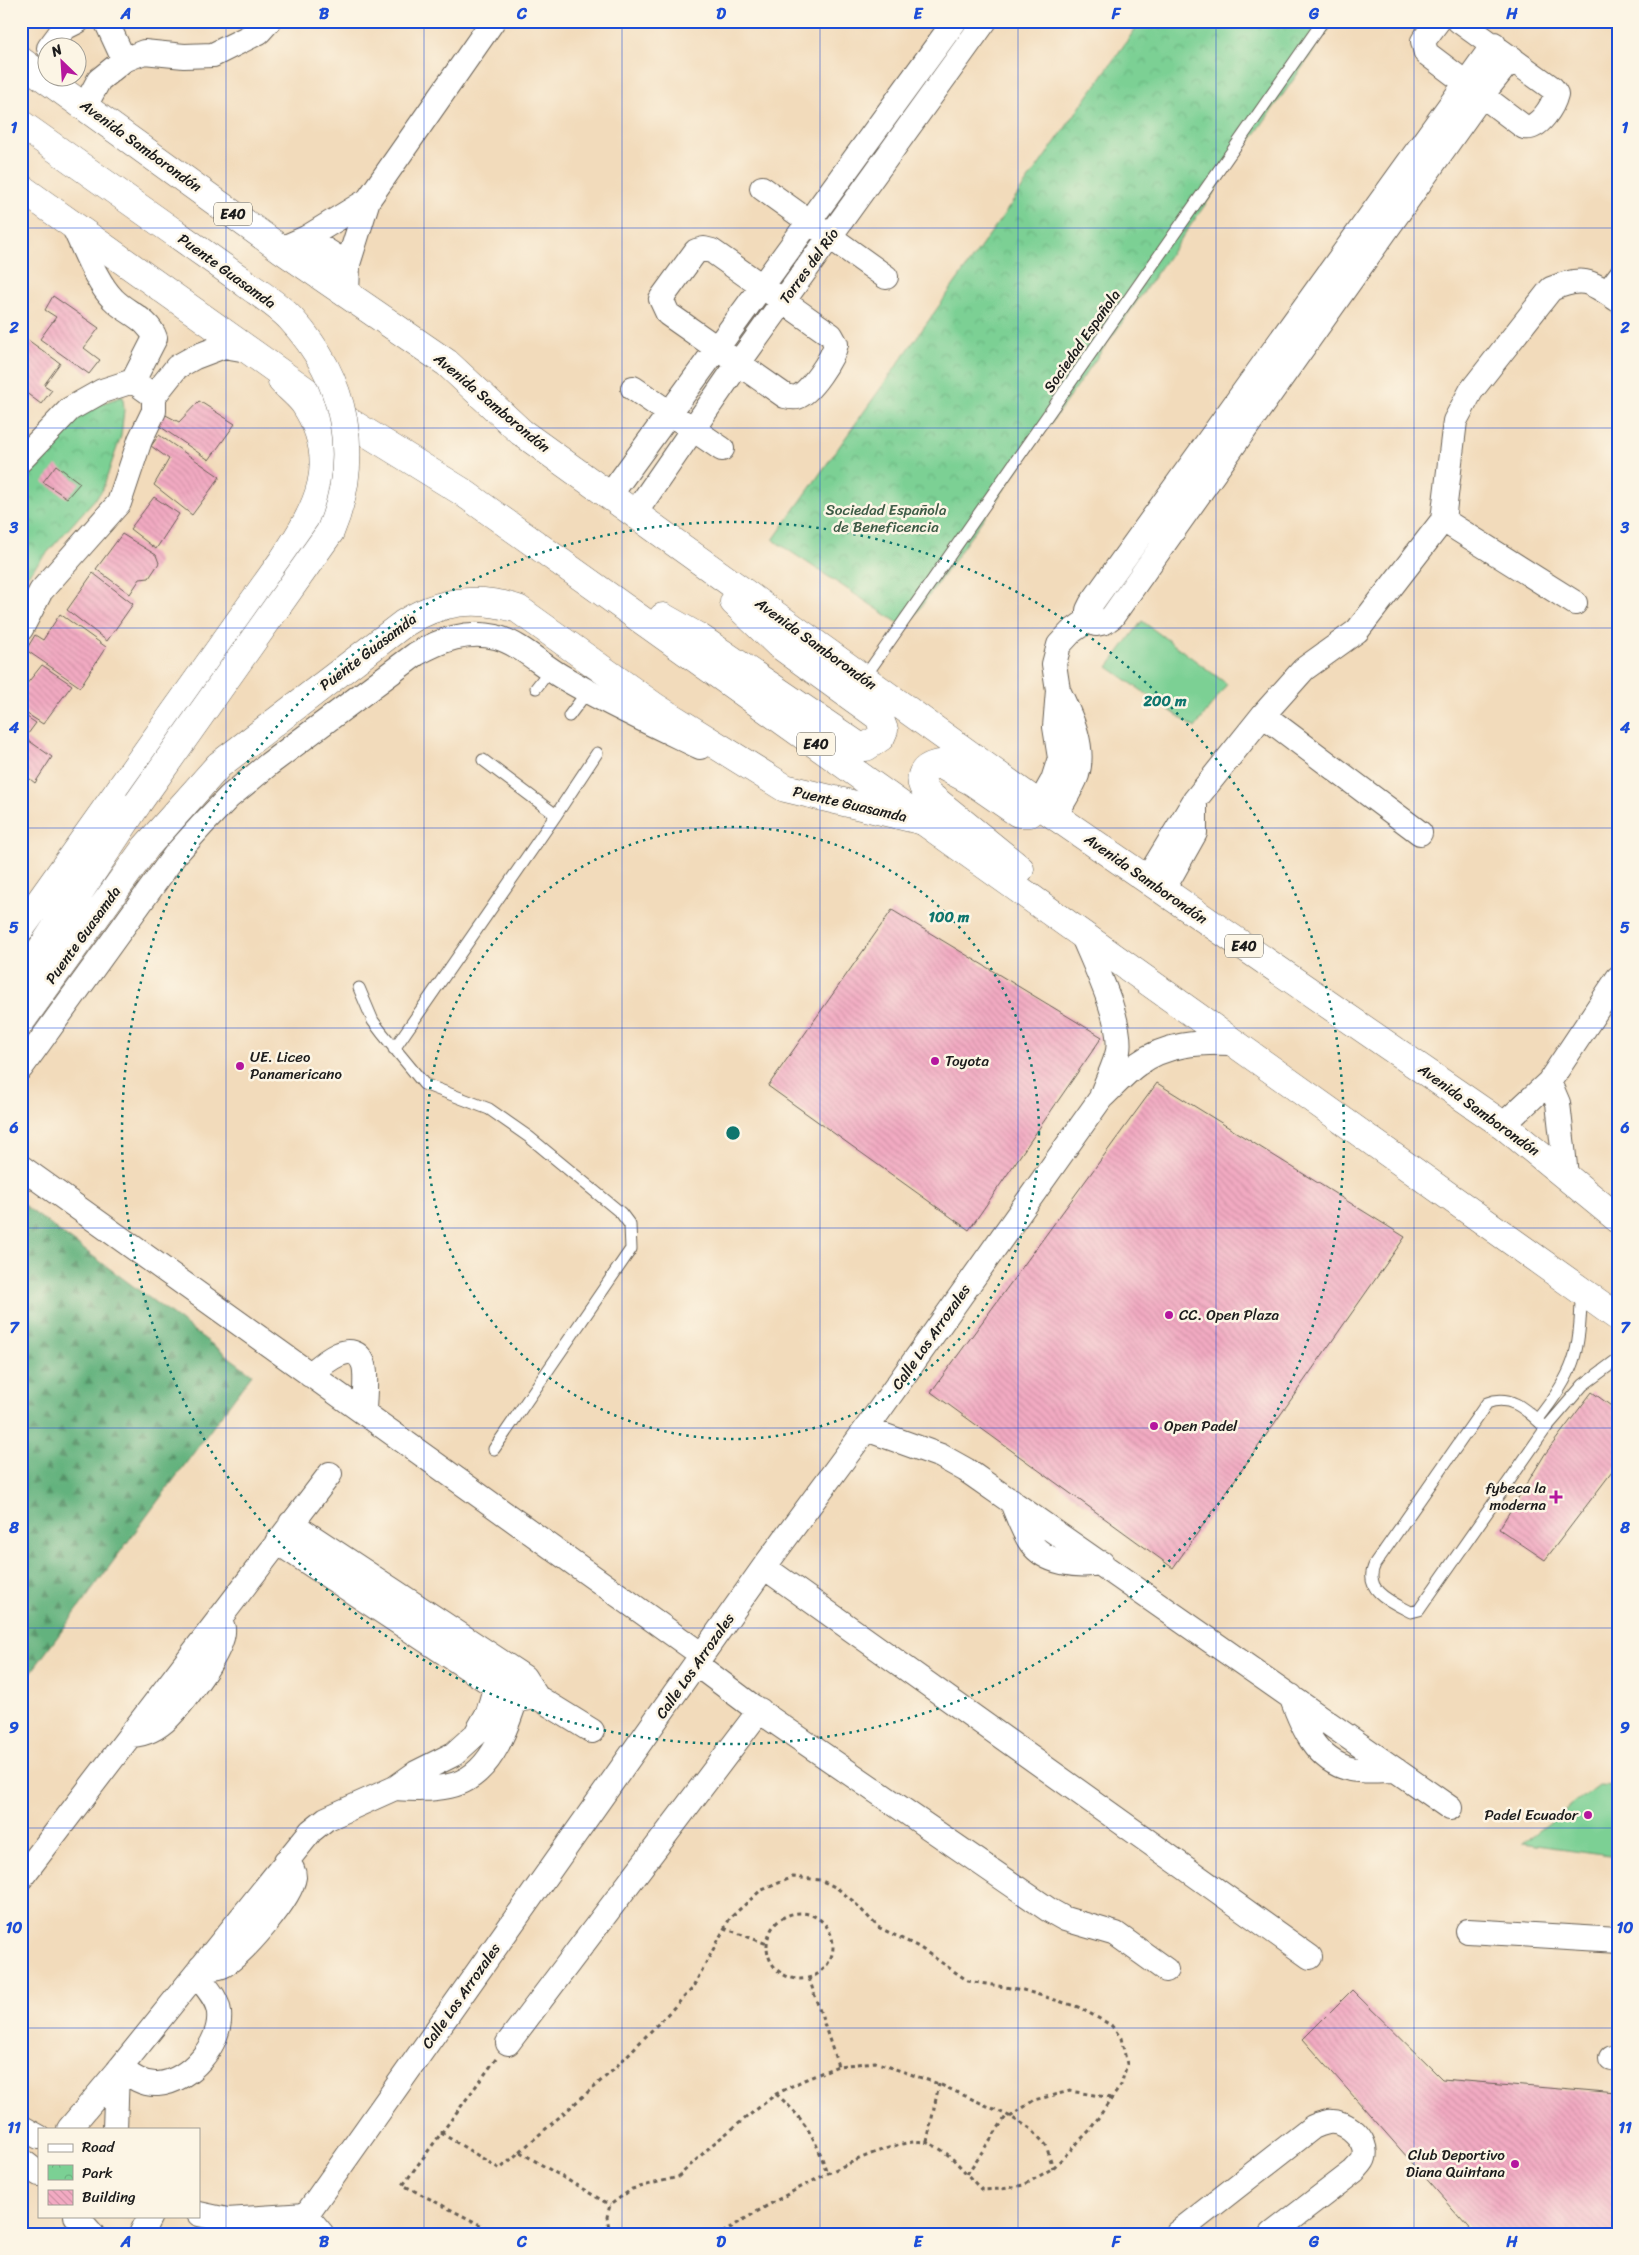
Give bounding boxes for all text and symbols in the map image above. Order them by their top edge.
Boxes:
text: A [120,0,131,28]
text: B [319,0,330,28]
text: C [516,0,528,28]
text: D [716,0,726,28]
text: E [914,0,924,28]
text: F [1111,0,1122,28]
text: G [1308,0,1320,28]
text: H [1505,0,1518,28]
text: N [46,37,67,64]
north arrow [38,38,88,88]
street label: Avenida Samborondón [74,92,208,199]
text: 1 [11,113,18,142]
text: 1 [1622,113,1629,142]
road number: E40 [214,202,252,225]
street label: Torres del Río [772,222,846,310]
street label: Puente Guasamda [172,226,282,316]
street label: Sociedad Española [1037,284,1128,398]
text: 2 [8,313,19,342]
text: 2 [1619,313,1630,342]
street label: Avenida Samborondón [427,346,556,460]
park label: Sociedad Española de Beneficencia [825,497,947,540]
text: 3 [9,513,19,542]
text: 3 [1620,513,1630,542]
street label: Avenida Samborondón [749,590,883,697]
street label: Puente Guasamda [314,606,423,697]
text: 200 m [1142,688,1187,714]
text: 4 [8,713,19,742]
text: 4 [1619,713,1630,742]
road number: E40 [797,732,835,756]
street label: Puente Guasamda [790,778,910,830]
street label: Avenida Samborondón [1078,826,1213,931]
street label: Puente Guasamda [38,880,128,990]
text: 100 m [929,904,970,930]
text: 5 [9,913,19,942]
text: 5 [1620,913,1630,942]
road number: E40 [1225,934,1263,958]
place label: UE. Liceo Panamericano [250,1044,342,1087]
place label: Toyota [945,1048,990,1074]
marker: Toyota [929,1055,941,1067]
street label: Avenida Samborondón [1412,1056,1546,1163]
marker: UE. Liceo Panamericano [234,1060,246,1072]
text: 6 [8,1113,19,1142]
text: 6 [1619,1113,1630,1142]
centre of rings [724,1124,742,1142]
street label: Calle Los Arrozales [885,1279,977,1395]
place label: CC. Open Plaza [1179,1302,1280,1328]
marker: CC. Open Plaza [1163,1309,1175,1321]
text: 7 [9,1313,20,1342]
text: 7 [1620,1313,1631,1342]
place label: Open Padel [1164,1413,1238,1439]
marker: Open Padel [1148,1420,1160,1432]
place label: fybeca la moderna [1485,1475,1546,1518]
marker: fybeca la moderna [1550,1491,1562,1503]
text: 8 [8,1513,19,1542]
text: 8 [1619,1513,1630,1542]
street label: Calle Los Arrozales [649,1608,741,1724]
text: 9 [9,1713,19,1742]
text: 9 [1620,1713,1630,1742]
place label: Padel Ecuador [1485,1802,1579,1828]
marker: Padel Ecuador [1582,1809,1594,1821]
text: 10 [6,1913,22,1942]
text: 10 [1617,1913,1633,1942]
street label: Calle Los Arrozales [415,1938,507,2054]
text: 11 [7,2113,21,2142]
text: 11 [1618,2113,1632,2142]
legend [38,2128,200,2218]
text: Road [82,2134,115,2160]
place label: Club Deportivo Diana Quintana [1406,2142,1505,2185]
marker: Club Deportivo Diana Quintana [1509,2158,1521,2170]
text: Park [82,2160,113,2186]
text: Building [82,2184,136,2210]
text: A [120,2227,131,2255]
text: B [319,2227,330,2255]
text: C [516,2227,528,2255]
text: D [716,2227,726,2255]
text: E [914,2227,924,2255]
text: F [1111,2227,1122,2255]
text: G [1308,2227,1320,2255]
text: H [1505,2227,1518,2255]

